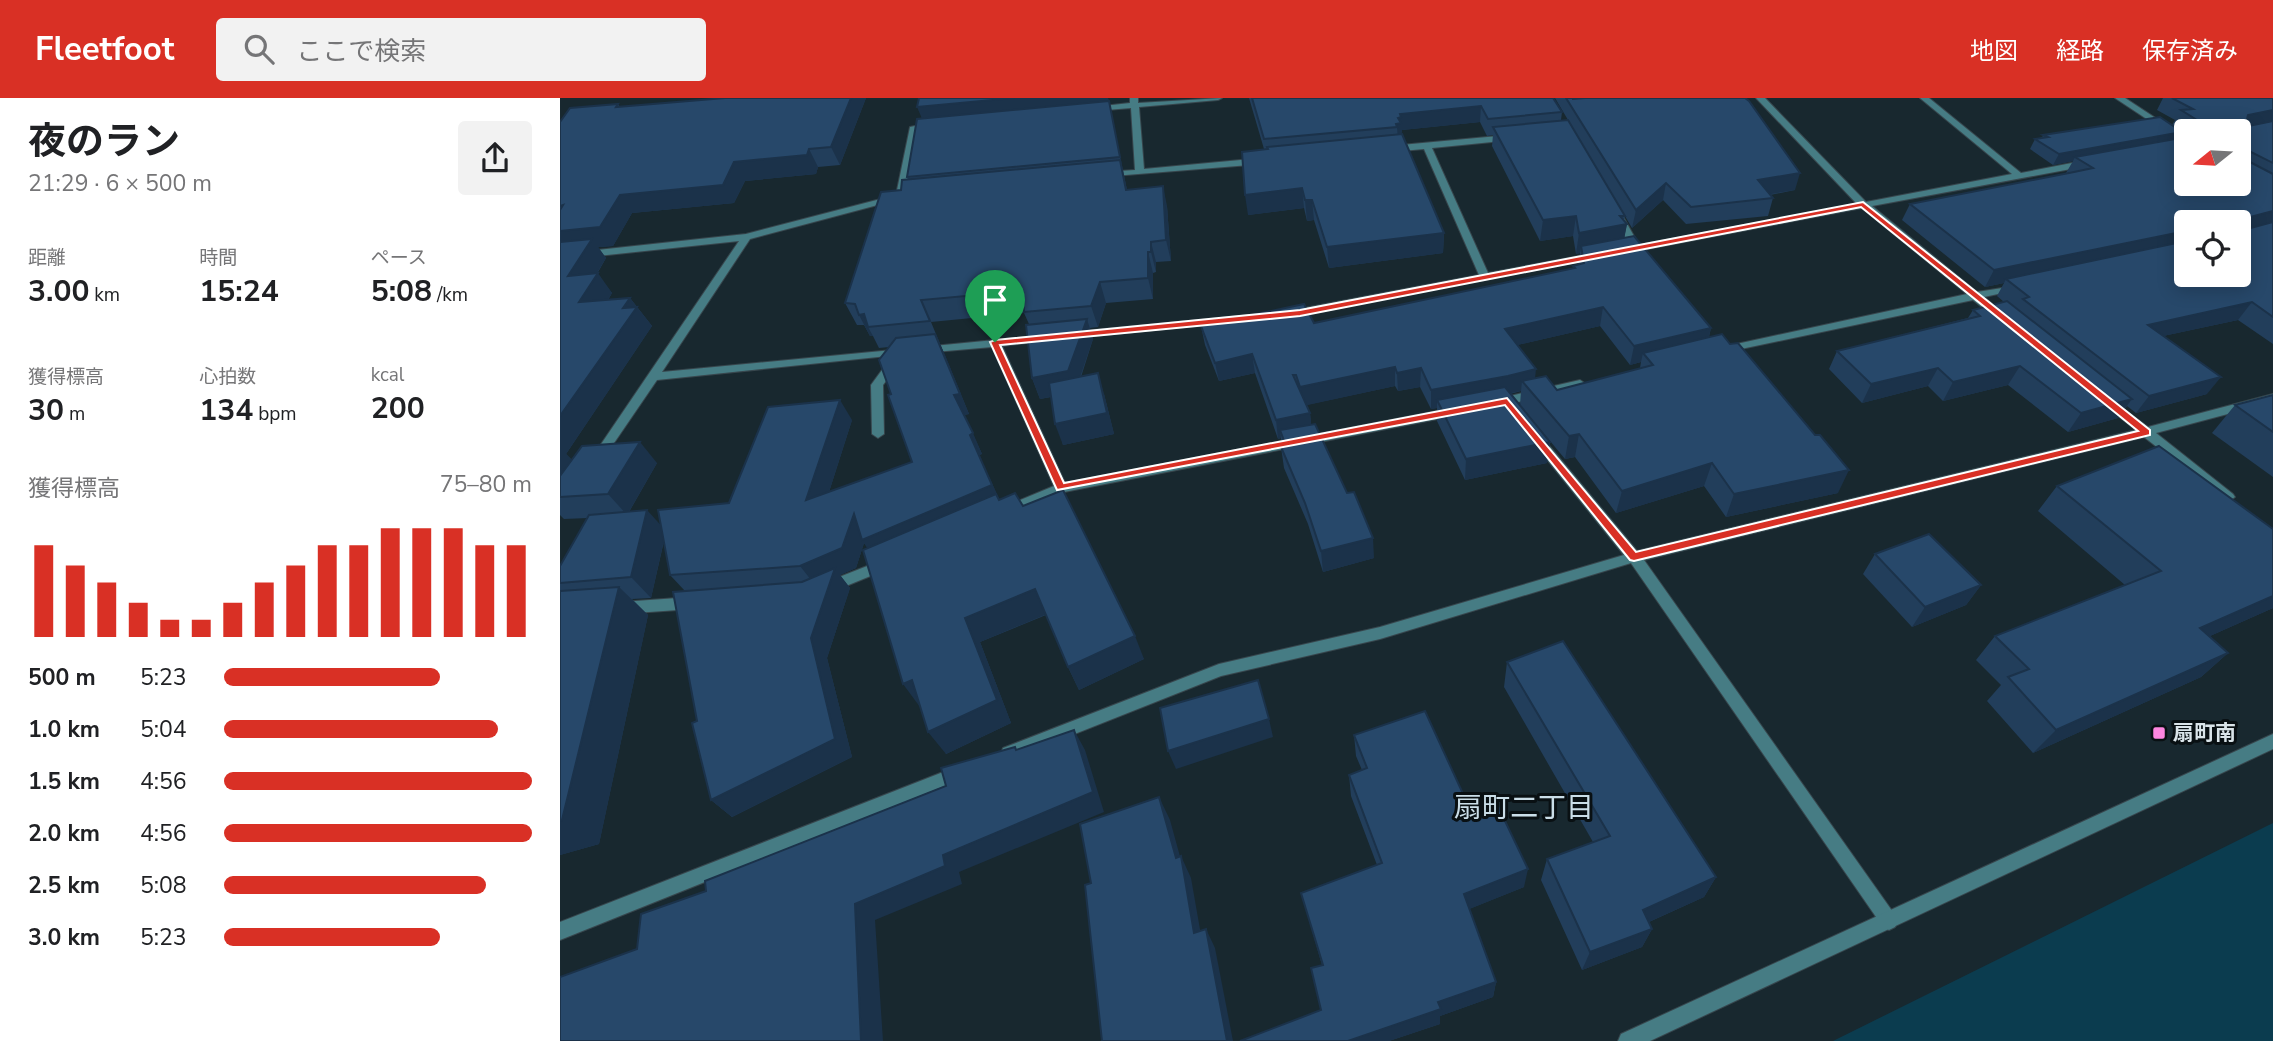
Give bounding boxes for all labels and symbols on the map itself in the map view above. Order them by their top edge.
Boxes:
north arrow [2174,119,2250,196]
pin [965,270,1025,342]
place label: 扇町南 [2173,719,2236,747]
marker: 扇町南 [2151,725,2167,741]
district label: 扇町二丁目 [1454,789,1594,827]

